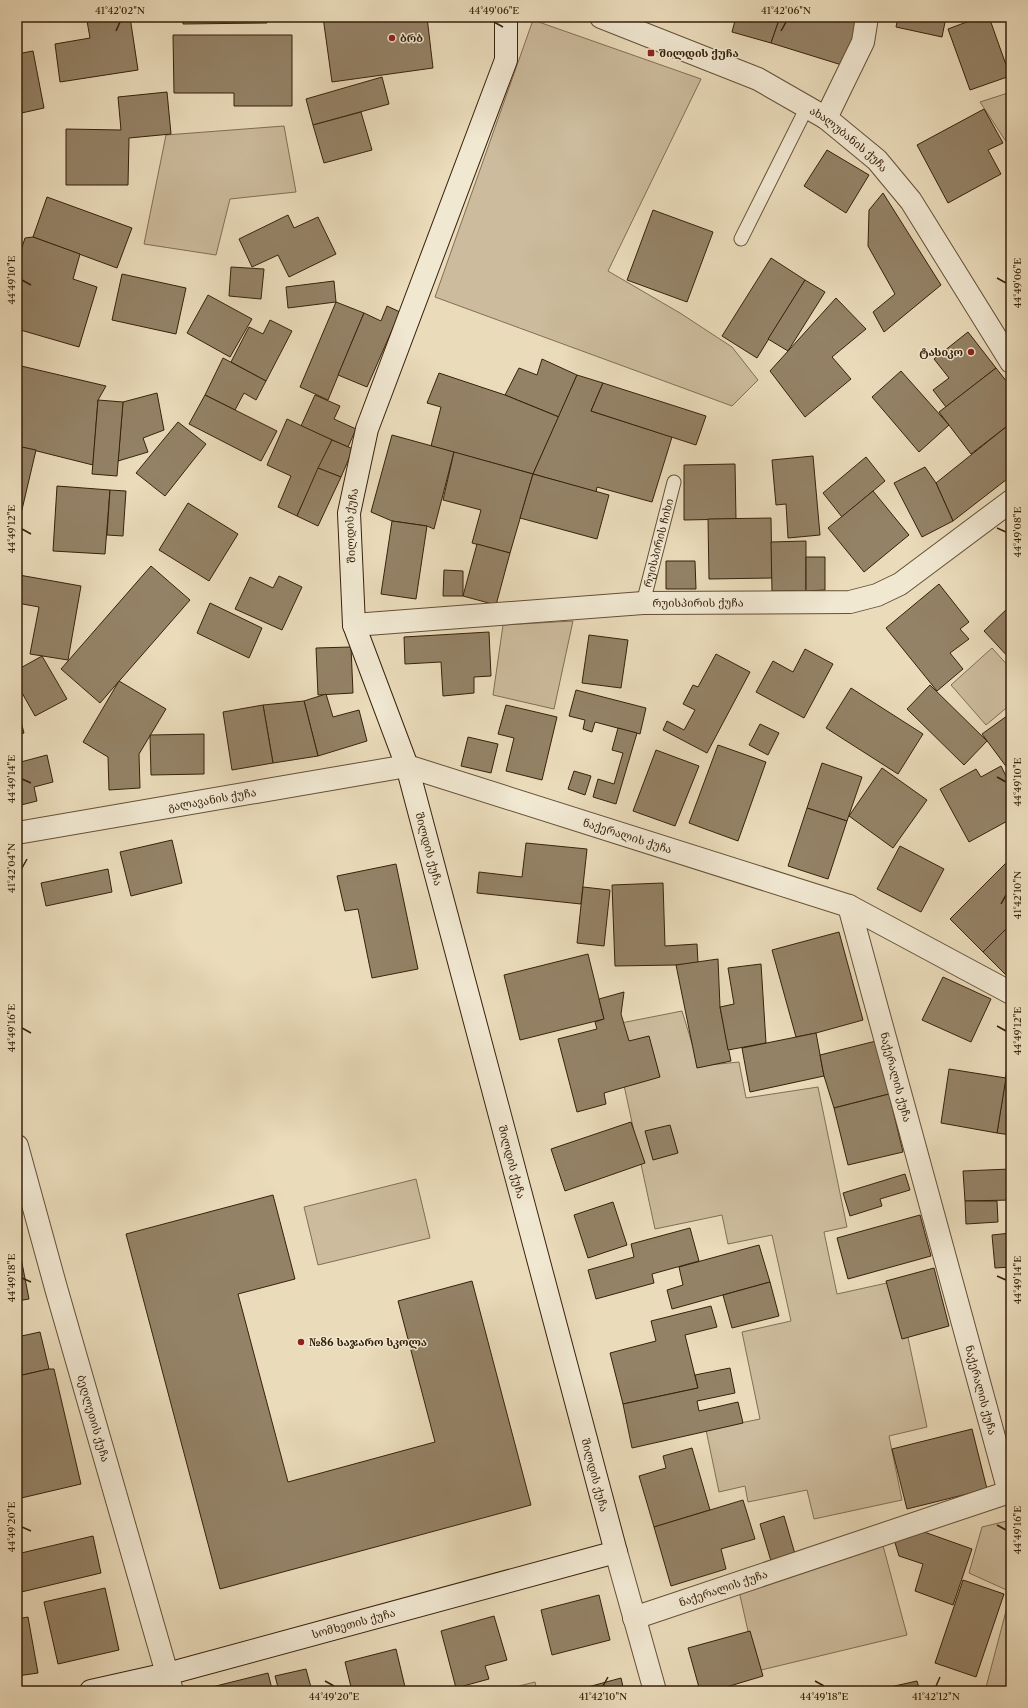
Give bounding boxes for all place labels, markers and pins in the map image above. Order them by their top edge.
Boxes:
place label: ბრბ [400,31,423,45]
marker: ბრბ [387,33,397,43]
place label: შილდის ქუჩა [658,46,739,60]
marker: შილდის ქუჩა [646,48,656,58]
place label: ტასიკო [919,345,963,359]
marker: ტასიკო [966,347,976,357]
place label: №86 საჯარო სკოლა [309,1335,427,1349]
marker: №86 საჯარო სკოლა [296,1337,306,1347]

